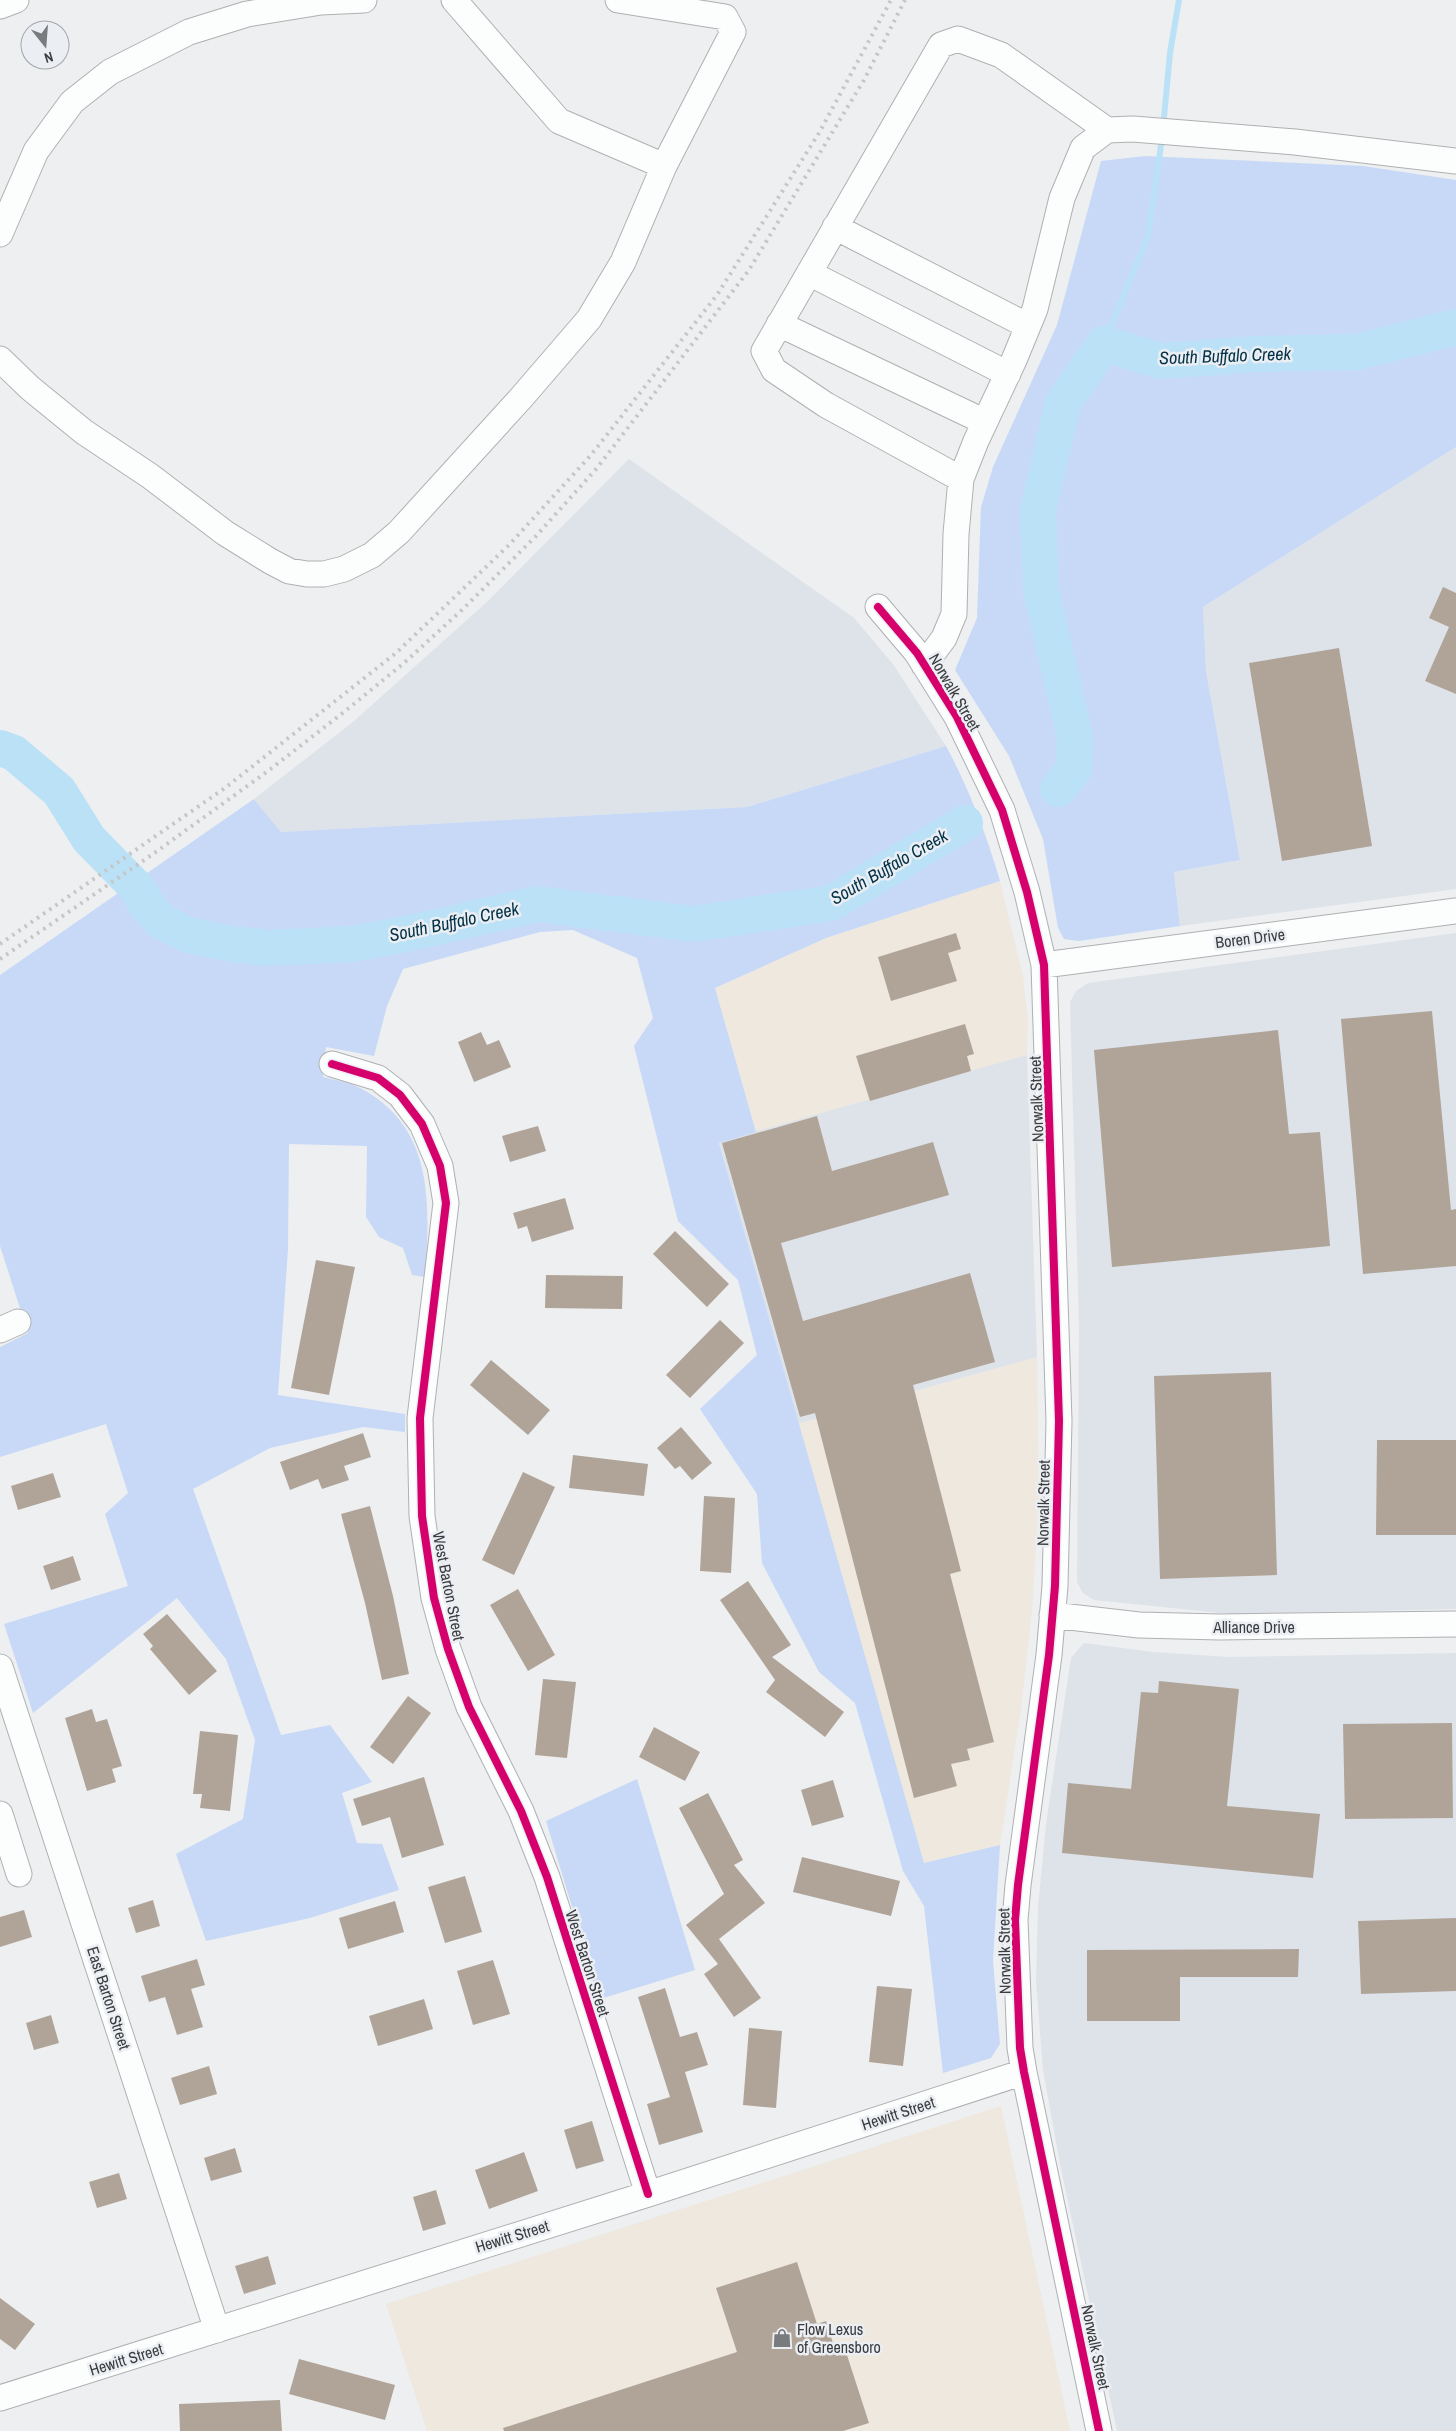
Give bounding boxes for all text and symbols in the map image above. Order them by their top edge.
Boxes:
north arrow [20,20,70,70]
text: N [42,48,55,67]
water label: South Buffalo Creek [1159,341,1292,370]
street label: Norwalk Street [924,649,986,735]
water label: South Buffalo Creek [825,822,953,910]
water label: South Buffalo Creek [387,895,522,947]
street label: Boren Drive [1214,923,1286,953]
street label: Norwalk Street [1023,1055,1048,1142]
street label: Norwalk Street [1031,1459,1055,1546]
street label: West Barton Street [428,1530,470,1643]
street label: Alliance Drive [1212,1616,1295,1638]
street label: West Barton Street [560,1907,616,2019]
street label: Norwalk Street [992,1907,1016,1994]
street label: East Barton Street [82,1944,136,2053]
street label: Hewitt Street [859,2091,938,2135]
street label: Hewitt Street [473,2214,552,2258]
street label: Norwalk Street [1076,2303,1116,2392]
place label: Flow Lexus of Greensboro [797,2318,881,2358]
shop icon: Flow Lexus of Greensboro [771,2327,793,2349]
street label: Hewitt Street [87,2337,166,2381]

